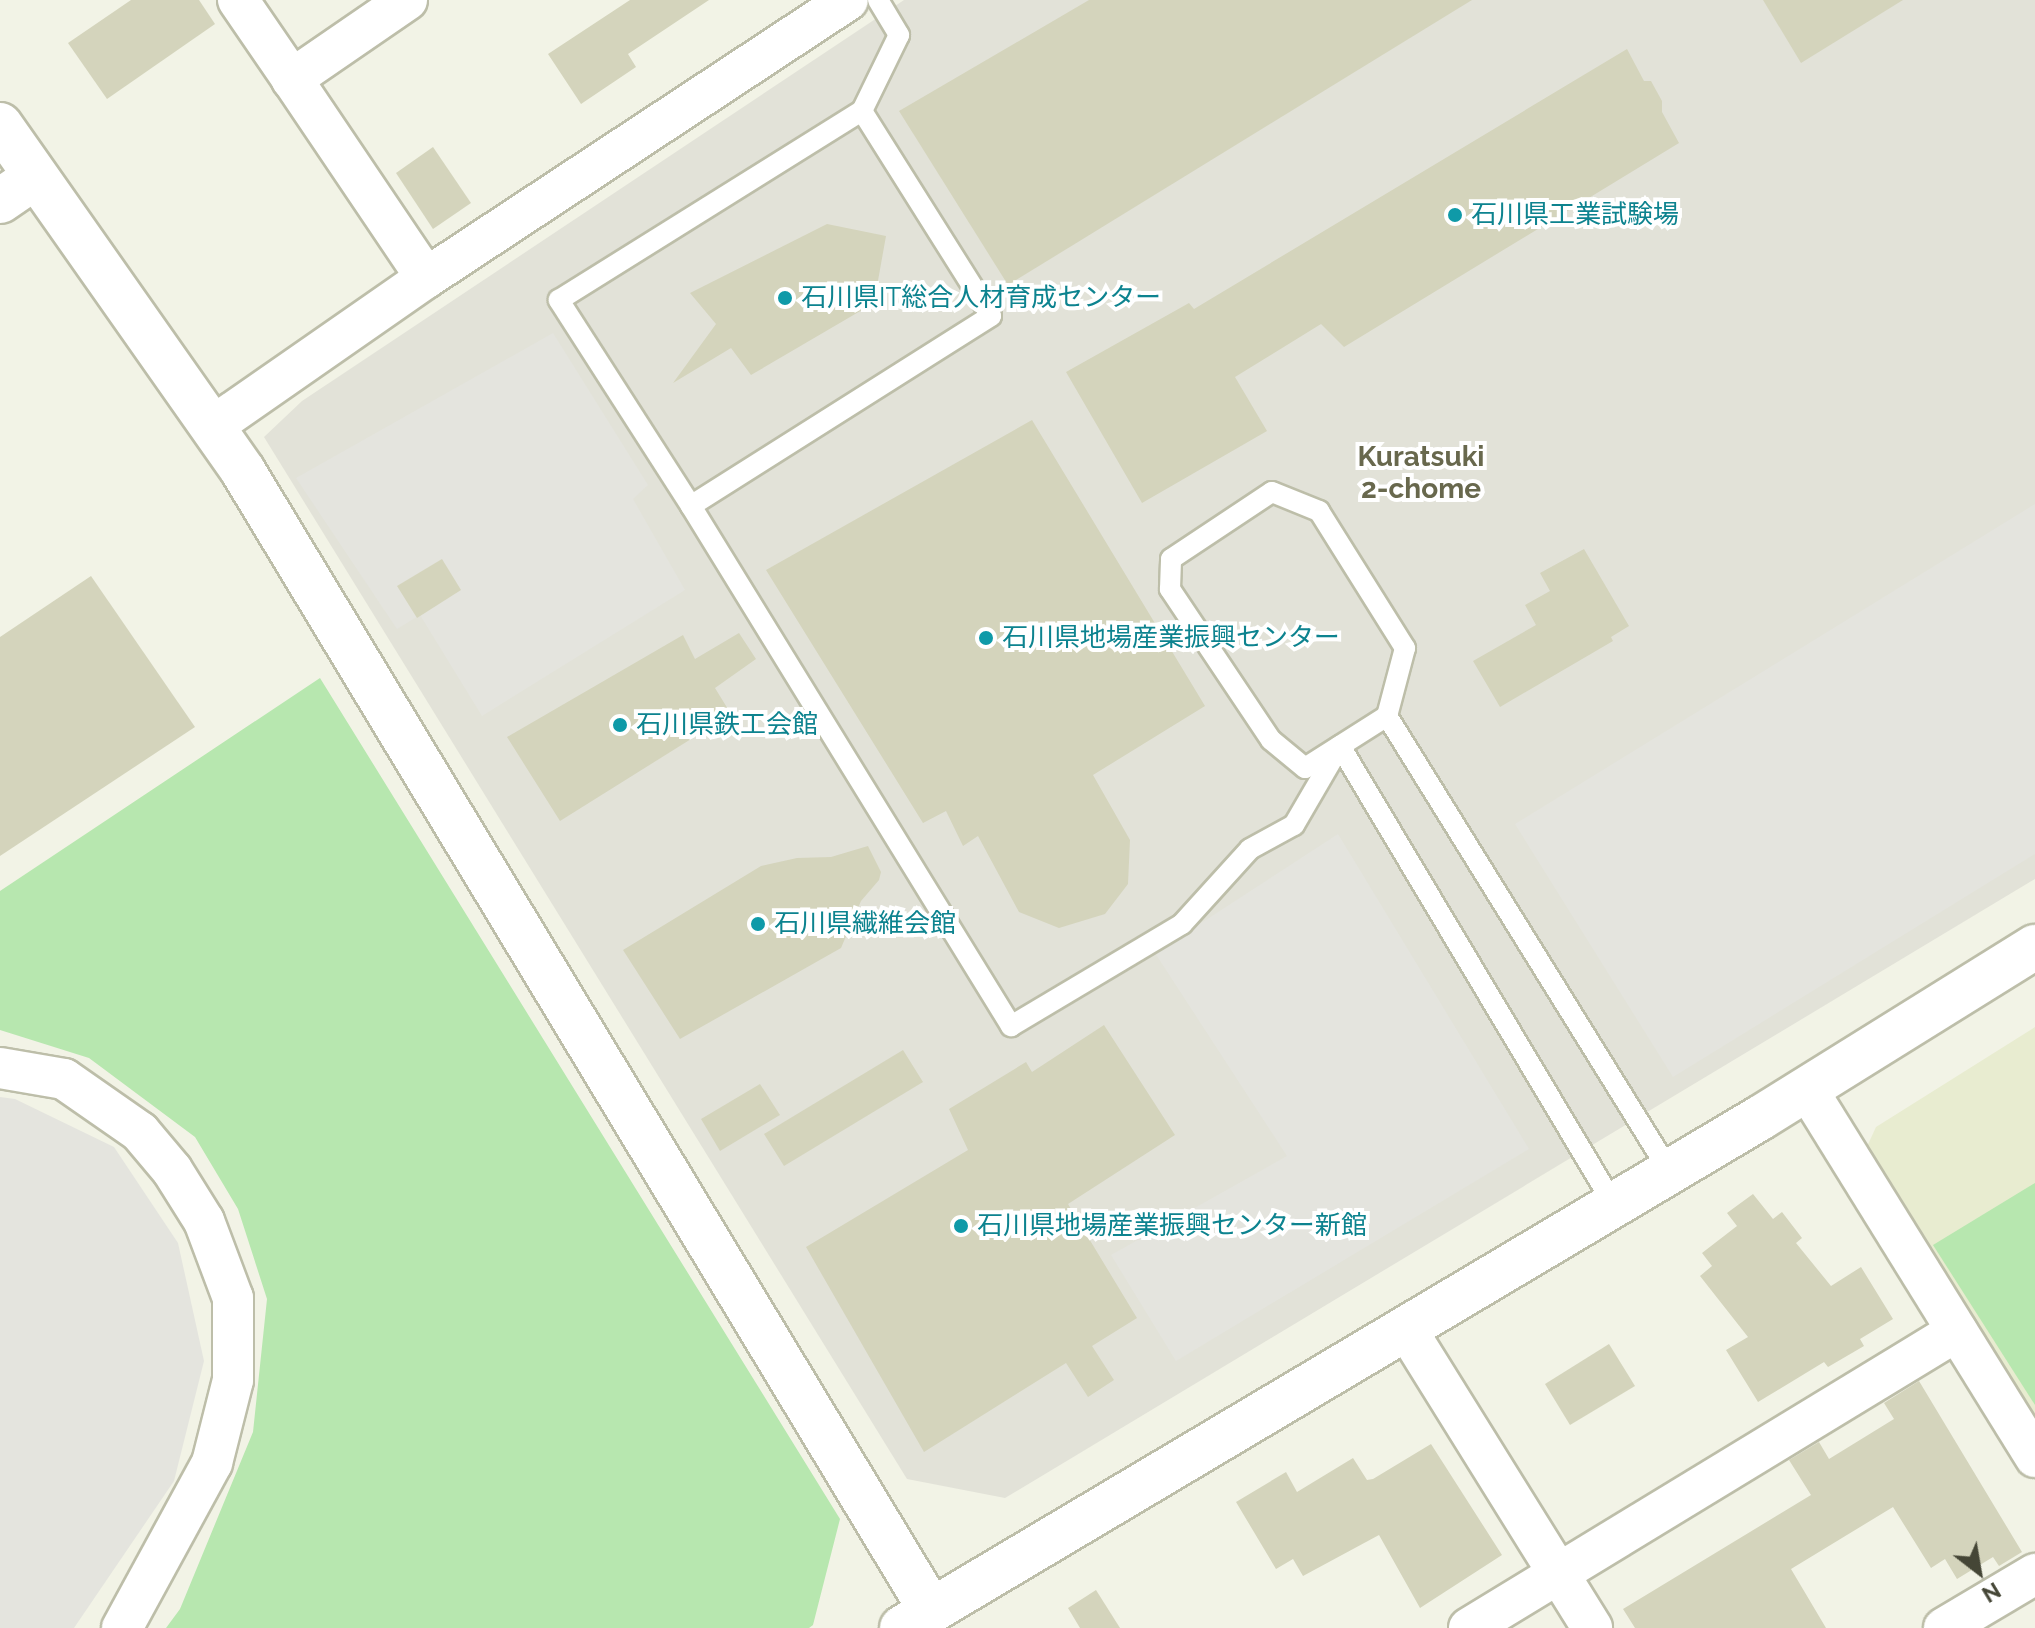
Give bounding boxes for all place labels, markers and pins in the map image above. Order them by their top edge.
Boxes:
place label: 石川県工業試験場 [1471,199,1679,231]
marker: 石川県工業試験場 [1446,206,1464,224]
place label: 石川県IT総合人材育成センター [801,282,1161,314]
marker: 石川県IT総合人材育成センター [776,289,794,307]
place label: 石川県地場産業振興センター [1002,622,1340,654]
marker: 石川県地場産業振興センター [977,629,995,647]
place label: 石川県鉄工会館 [636,709,818,741]
marker: 石川県鉄工会館 [611,716,629,734]
place label: 石川県繊維会館 [774,908,956,940]
marker: 石川県繊維会館 [749,915,767,933]
place label: 石川県地場産業振興センター新館 [977,1210,1367,1242]
marker: 石川県地場産業振興センター新館 [952,1217,970,1235]

